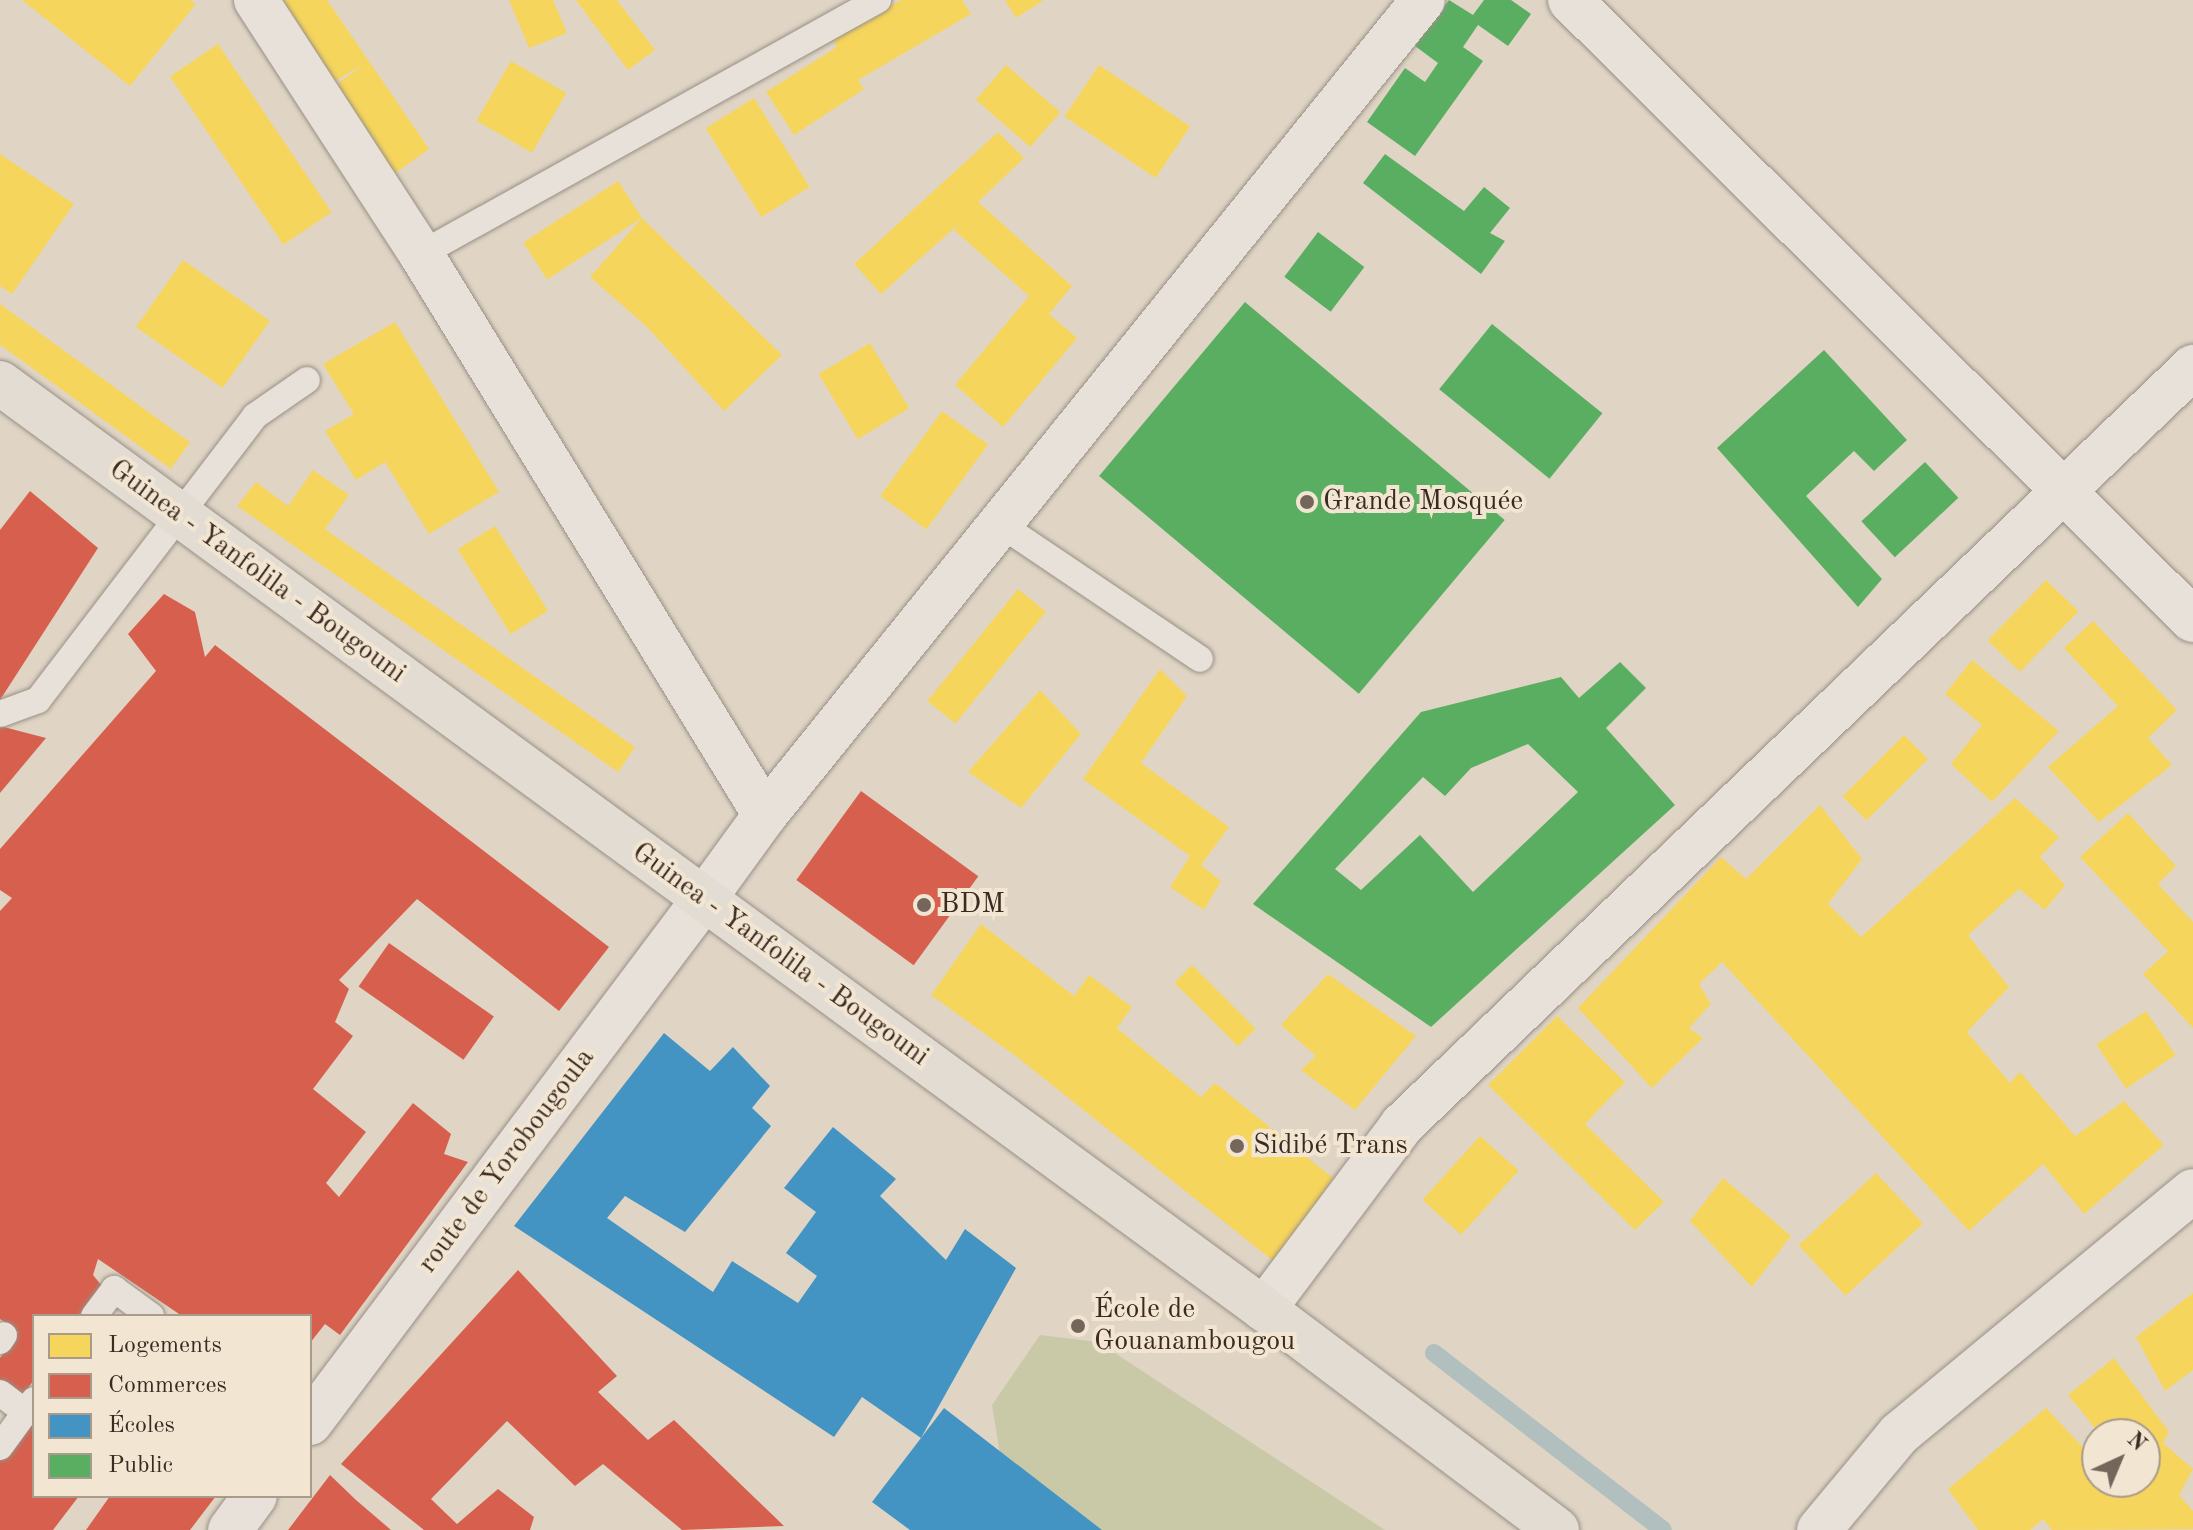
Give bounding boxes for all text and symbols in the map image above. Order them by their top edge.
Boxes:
street label: Guinea - Yanfolila - Bougouni [102,453,412,691]
place label: Grande Mosquée [1323,485,1523,519]
marker: Grande Mosquée [1298,493,1316,511]
street label: Guinea - Yanfolila - Bougouni [625,836,935,1074]
place label: BDM [940,888,1005,922]
marker: BDM [915,896,933,914]
street label: route de Yorobougoula [412,1042,602,1280]
place label: Sidibé Trans [1253,1129,1408,1163]
marker: Sidibé Trans [1228,1137,1246,1155]
place label: École de Gouanambougou [1094,1293,1295,1359]
legend [32,1314,312,1498]
marker: École de Gouanambougou [1069,1317,1087,1335]
text: Logements [108,1334,222,1358]
text: Commerces [108,1374,227,1398]
text: Écoles [108,1414,175,1438]
north arrow [2081,1418,2161,1498]
text: N [2123,1428,2150,1456]
text: Public [108,1454,173,1478]

